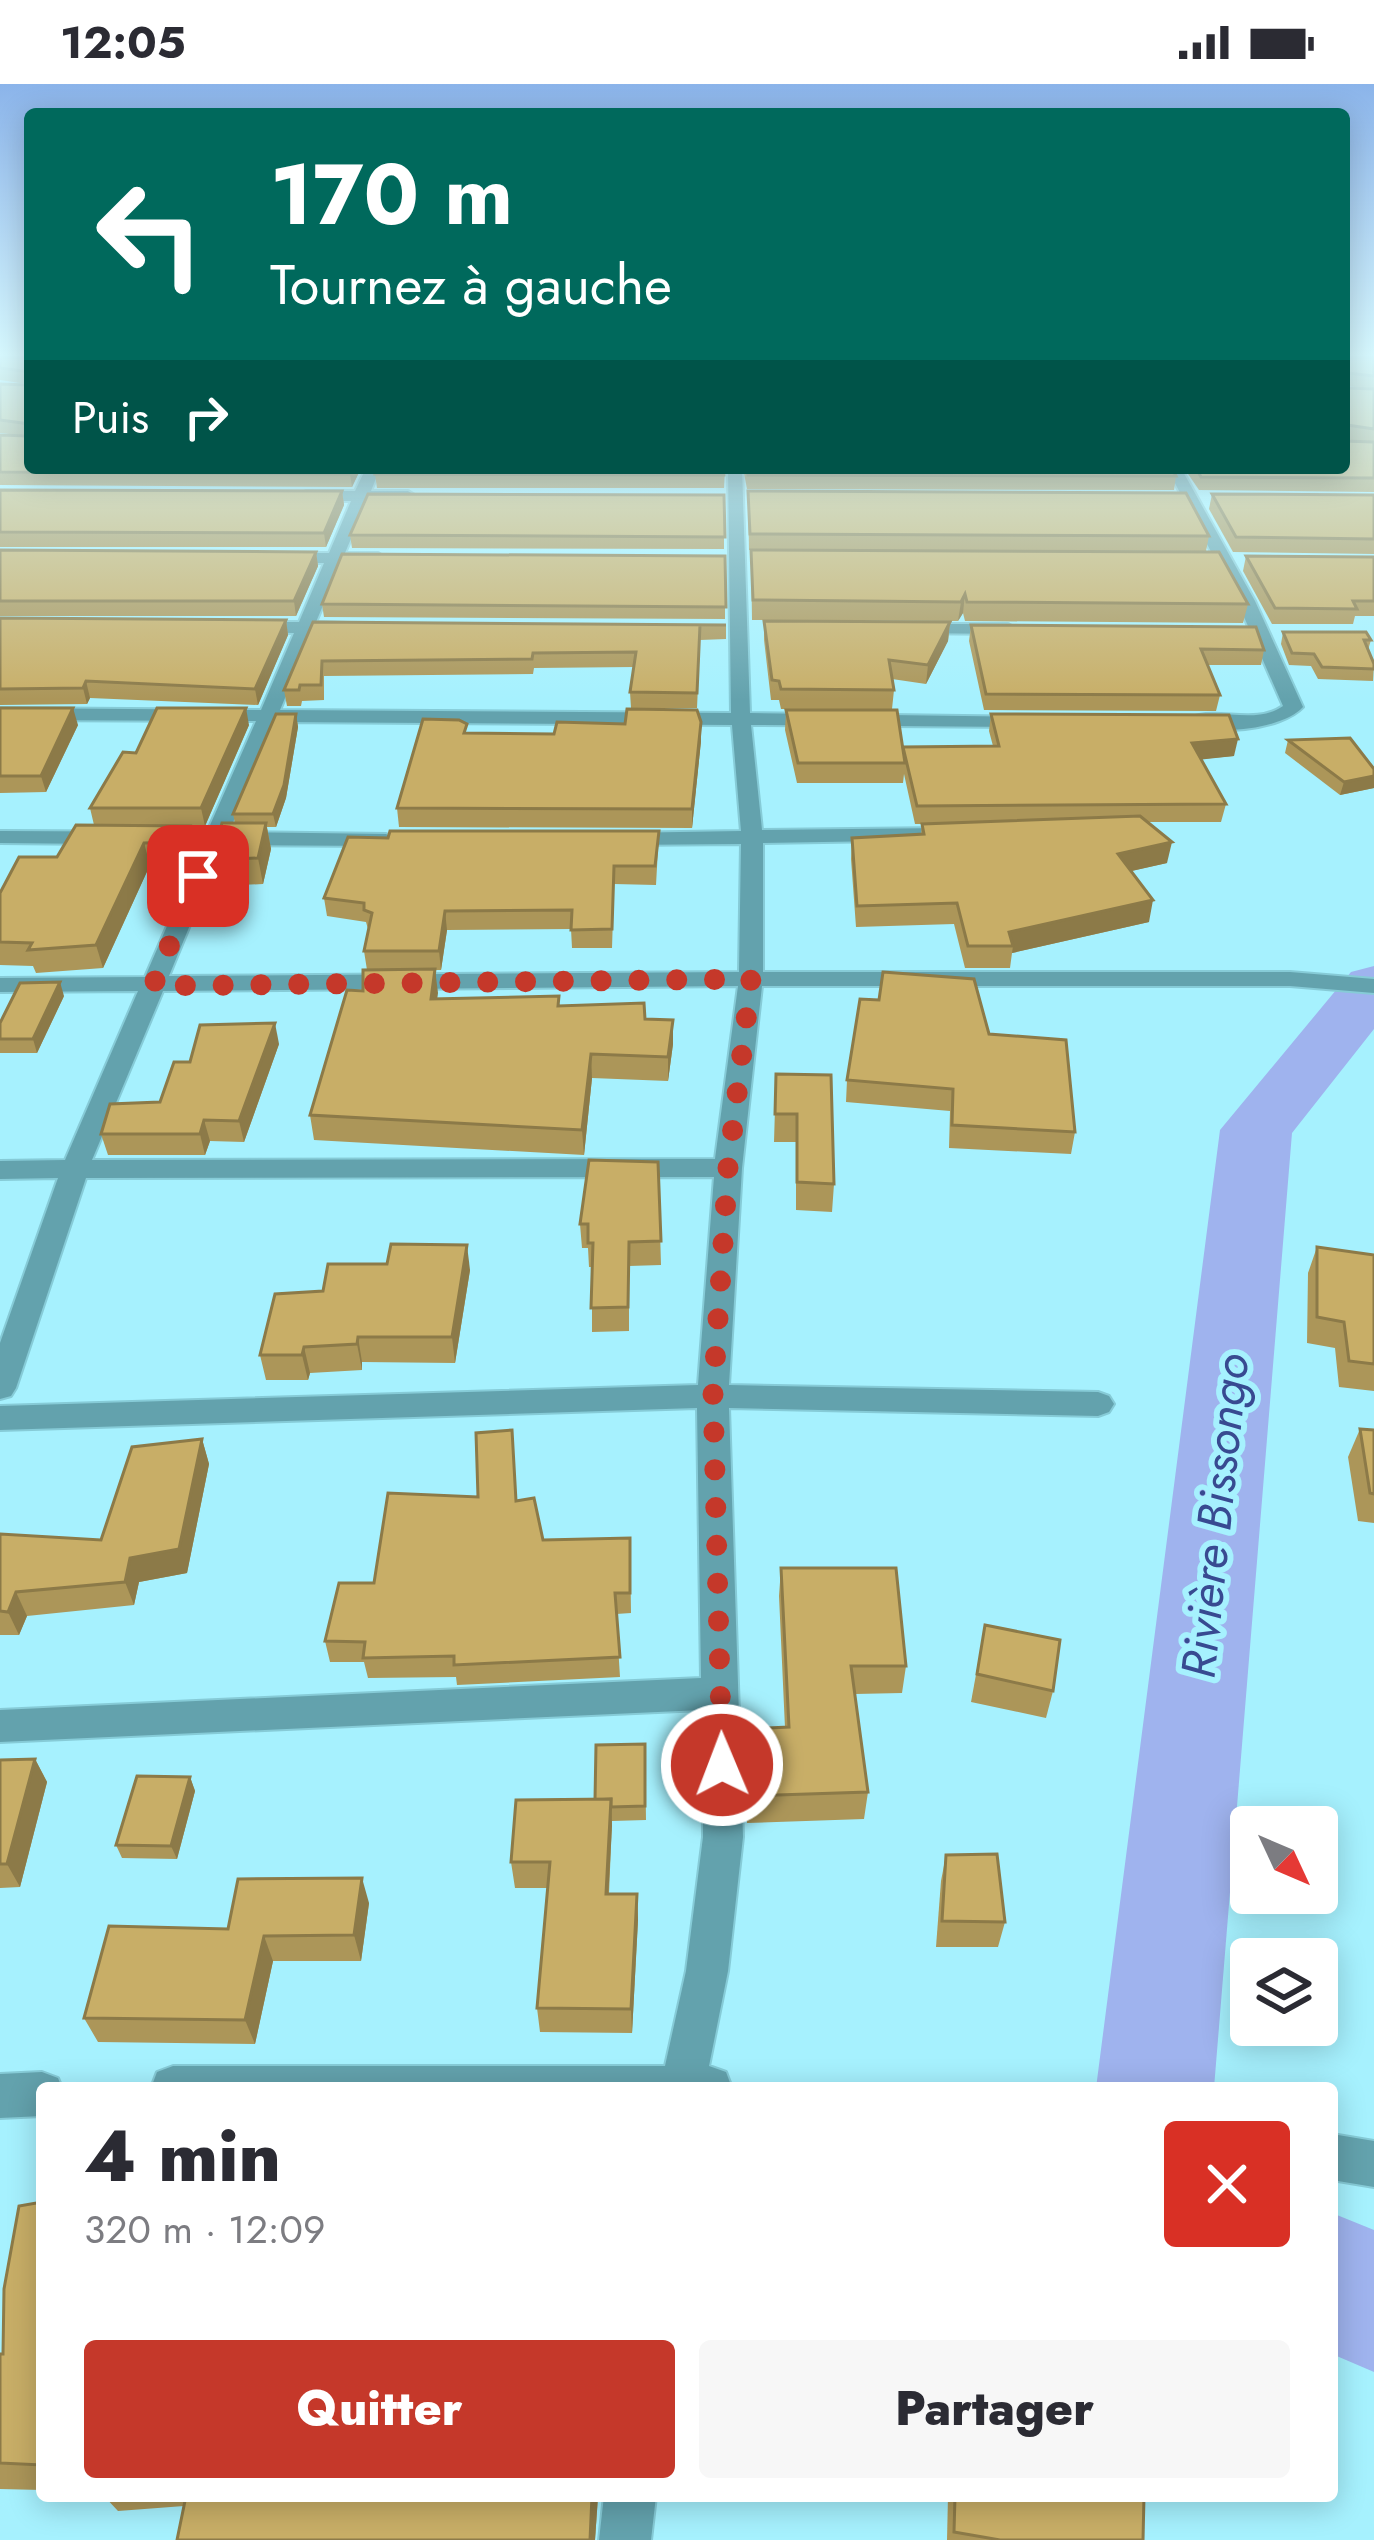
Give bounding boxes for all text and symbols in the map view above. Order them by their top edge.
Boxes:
text: 12:05 [60,10,186,75]
text: 170 m [270,134,513,256]
icon: left [72,156,228,312]
text: Tournez à gauche [270,246,672,324]
icon: right [173,384,239,450]
text: Puis [72,385,149,450]
pin [147,825,249,927]
icon: arrive [165,843,231,909]
water label: Rivière Bissongo [1164,1350,1266,1682]
position arrow [659,1702,785,1828]
north arrow [1230,1806,1338,1914]
map controls [1230,1806,1338,2046]
button: layers [1230,1938,1338,2046]
text: 4 min [84,2104,281,2208]
button: close [1164,2121,1290,2247]
text: 320 m · 12:09 [84,2201,325,2258]
button: Quitter [84,2340,675,2478]
button: Partager [699,2340,1290,2478]

